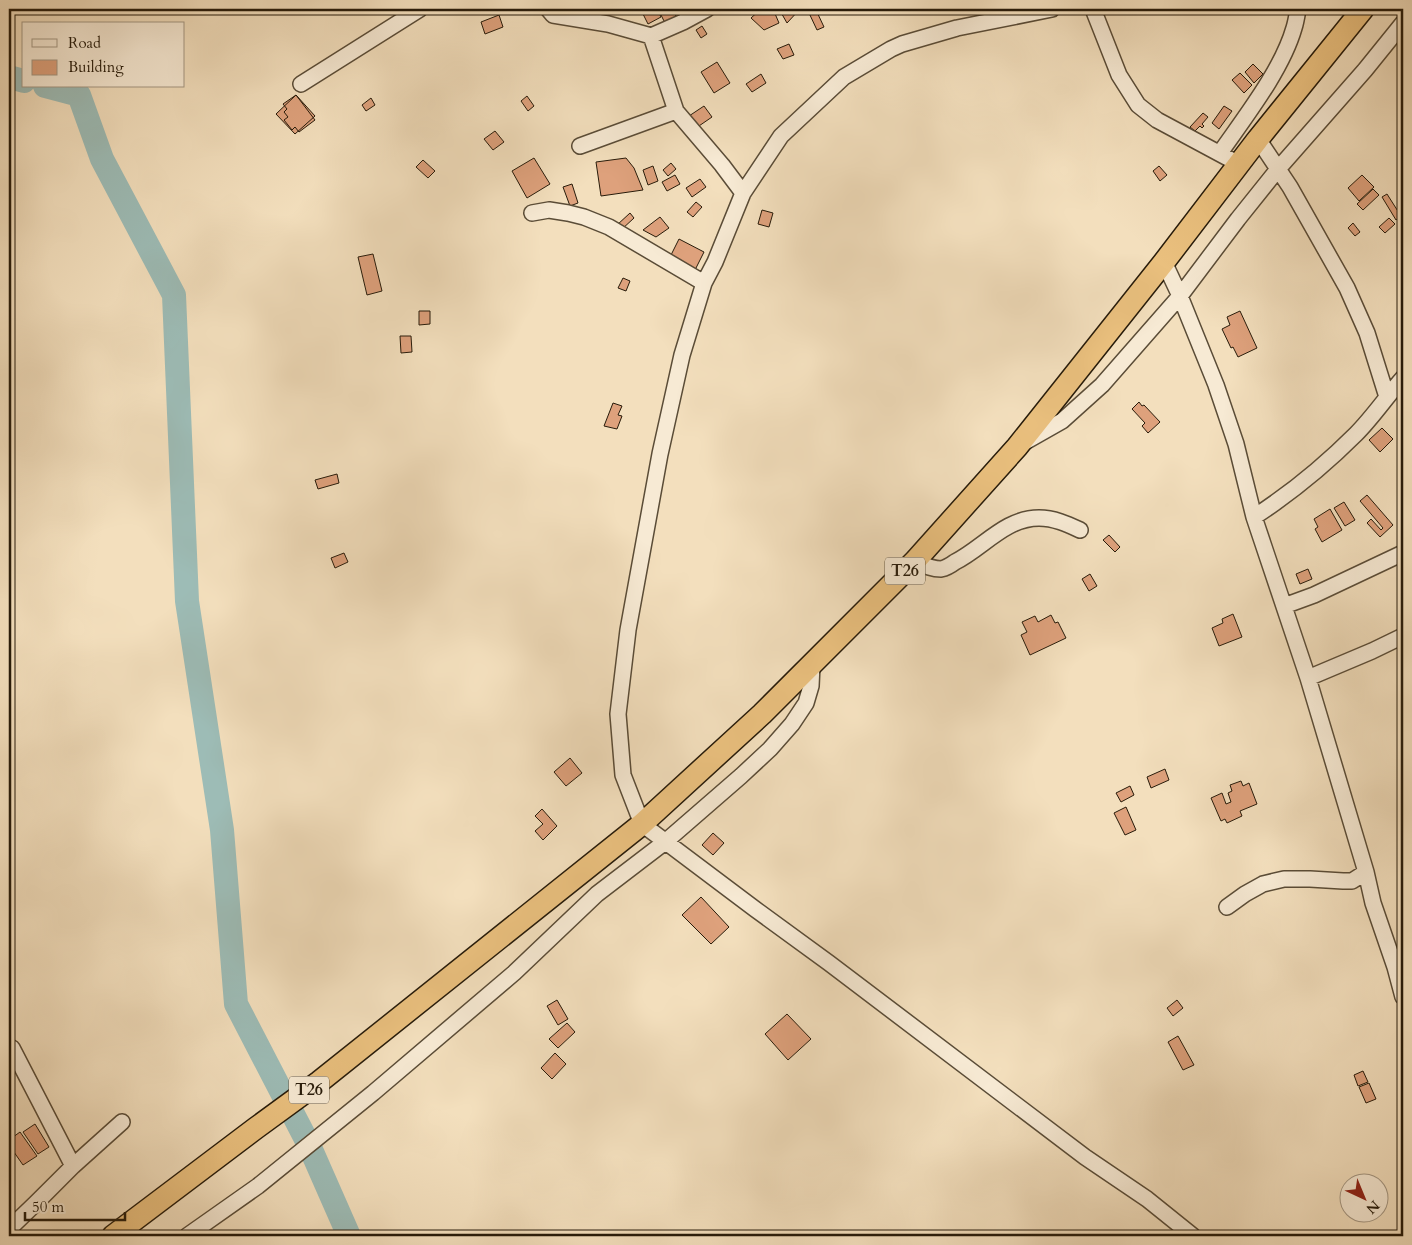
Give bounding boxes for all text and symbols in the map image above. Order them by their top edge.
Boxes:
legend [22,22,185,88]
text: Road [68,33,101,53]
text: Building [68,57,124,77]
road number: T26 [885,558,925,584]
road number: T26 [289,1076,329,1104]
north arrow [1340,1172,1390,1222]
scale bar [25,1190,125,1222]
text: N [1362,1196,1384,1218]
text: 50 m [32,1197,64,1217]

